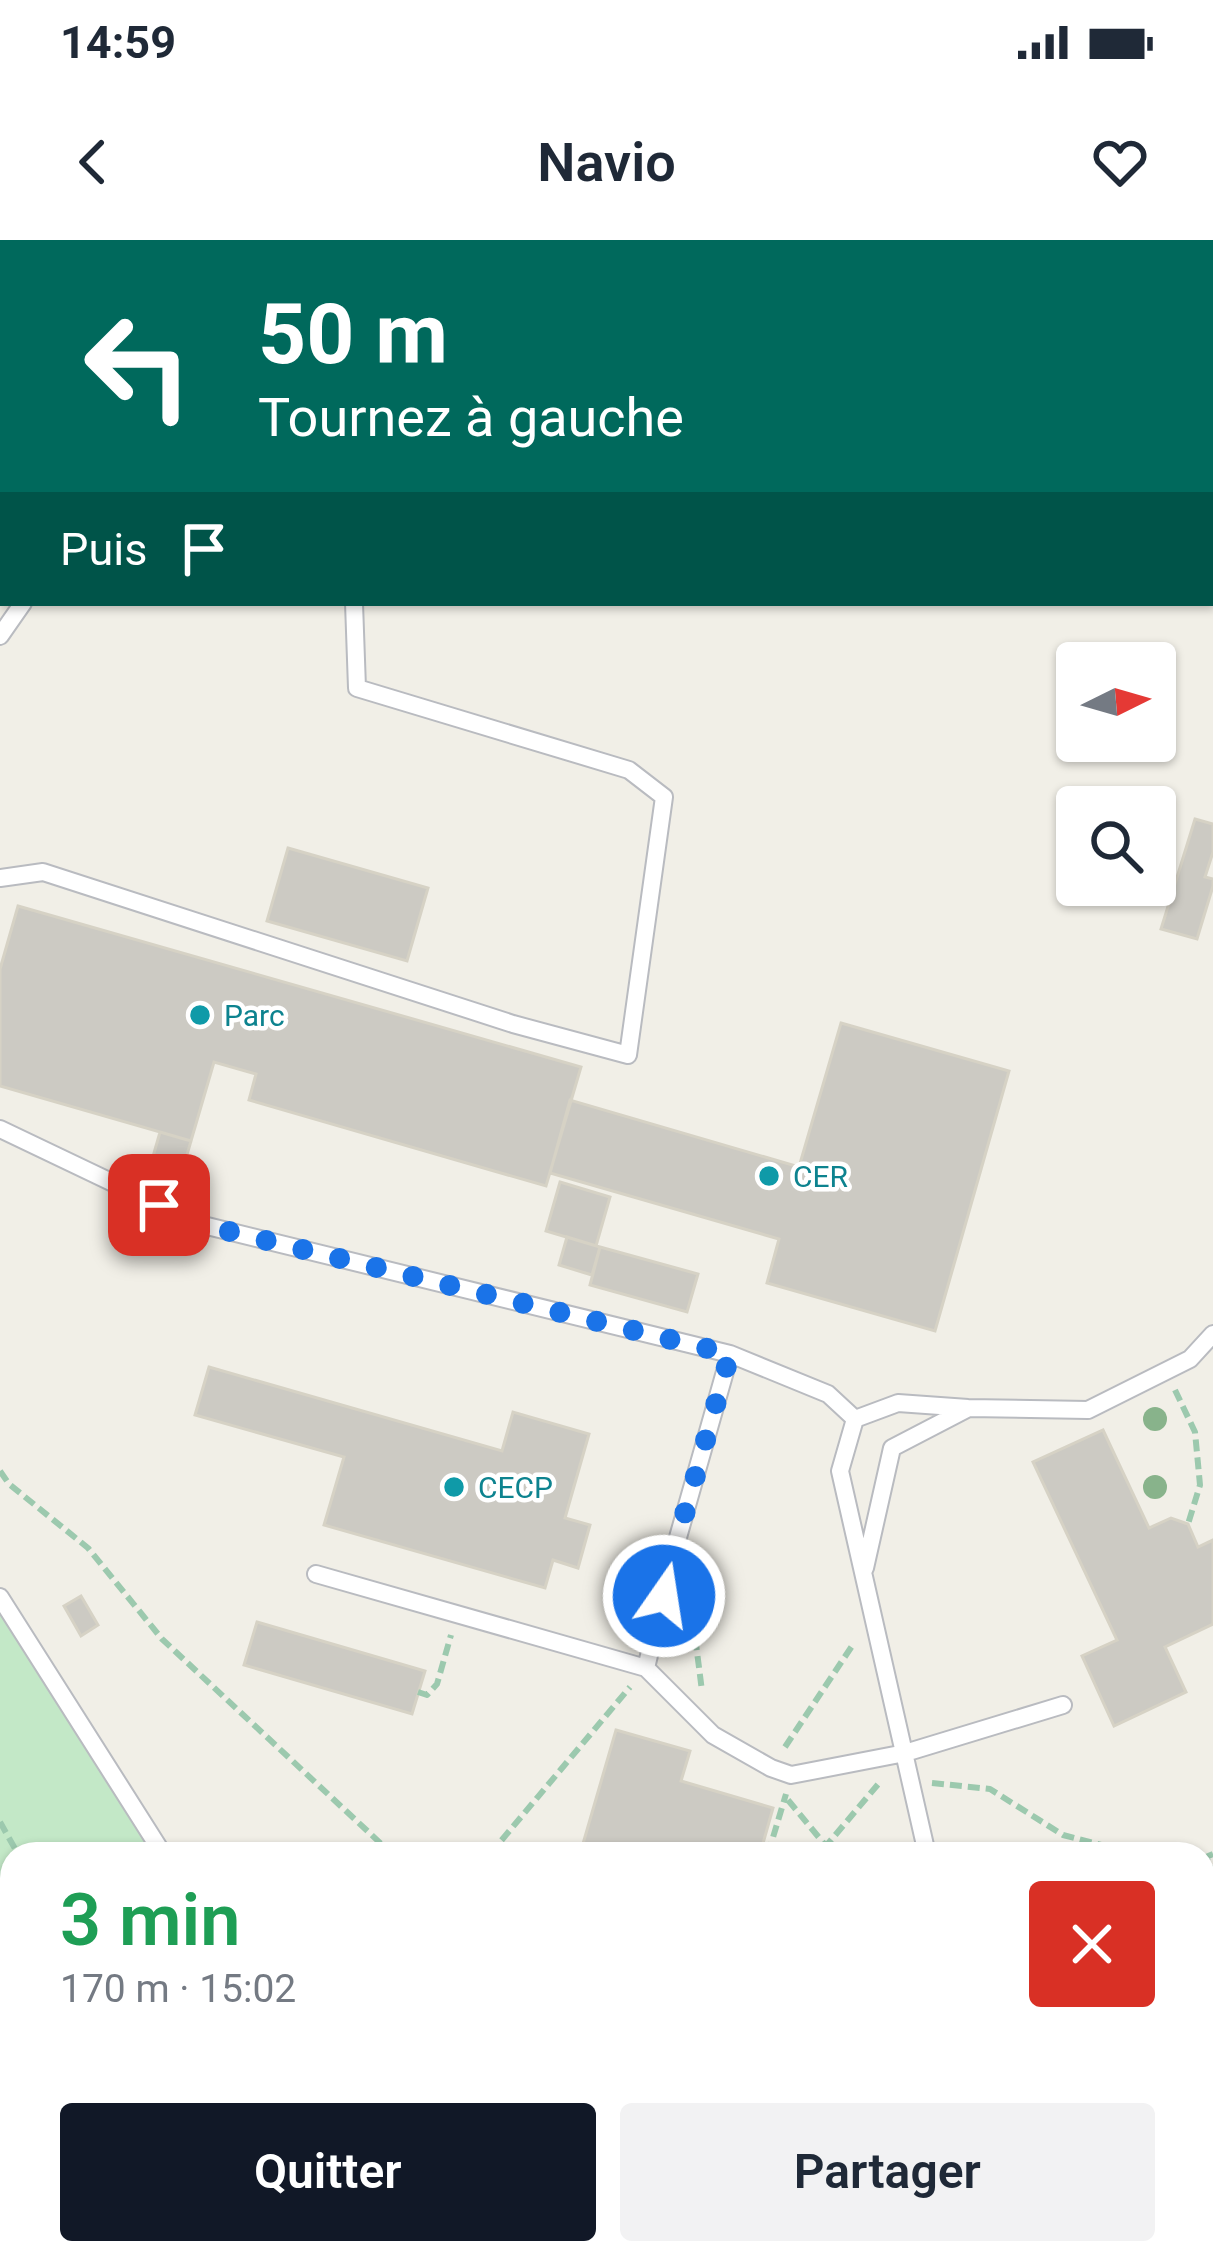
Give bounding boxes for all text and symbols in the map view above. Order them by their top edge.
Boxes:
text: 14:59 [60,16,176,69]
icon: back [60,129,126,195]
icon: heart [1087,129,1153,195]
text: Navio [537,131,676,194]
text: 50 m [258,285,448,384]
icon: left [60,288,216,444]
text: Tournez à gauche [258,386,684,449]
icon: arrive [171,516,237,582]
text: Puis [60,523,147,576]
north arrow [1056,642,1176,762]
map controls [1056,642,1176,906]
button: search [1056,786,1176,906]
place label: Parc [224,998,285,1033]
marker: Parc [187,1002,213,1028]
pin [108,1154,210,1256]
place label: CER [793,1159,848,1194]
marker: CER [756,1163,782,1189]
icon: arrive [126,1172,192,1238]
place label: CECP [478,1470,553,1505]
marker: CECP [441,1474,467,1500]
position arrow [601,1533,727,1659]
text: 3 min [60,1878,241,1963]
button: close [1029,1881,1155,2007]
text: 170 m · 15:02 [60,1966,296,2012]
button: Quitter [60,2103,596,2241]
button: Partager [620,2103,1155,2241]

